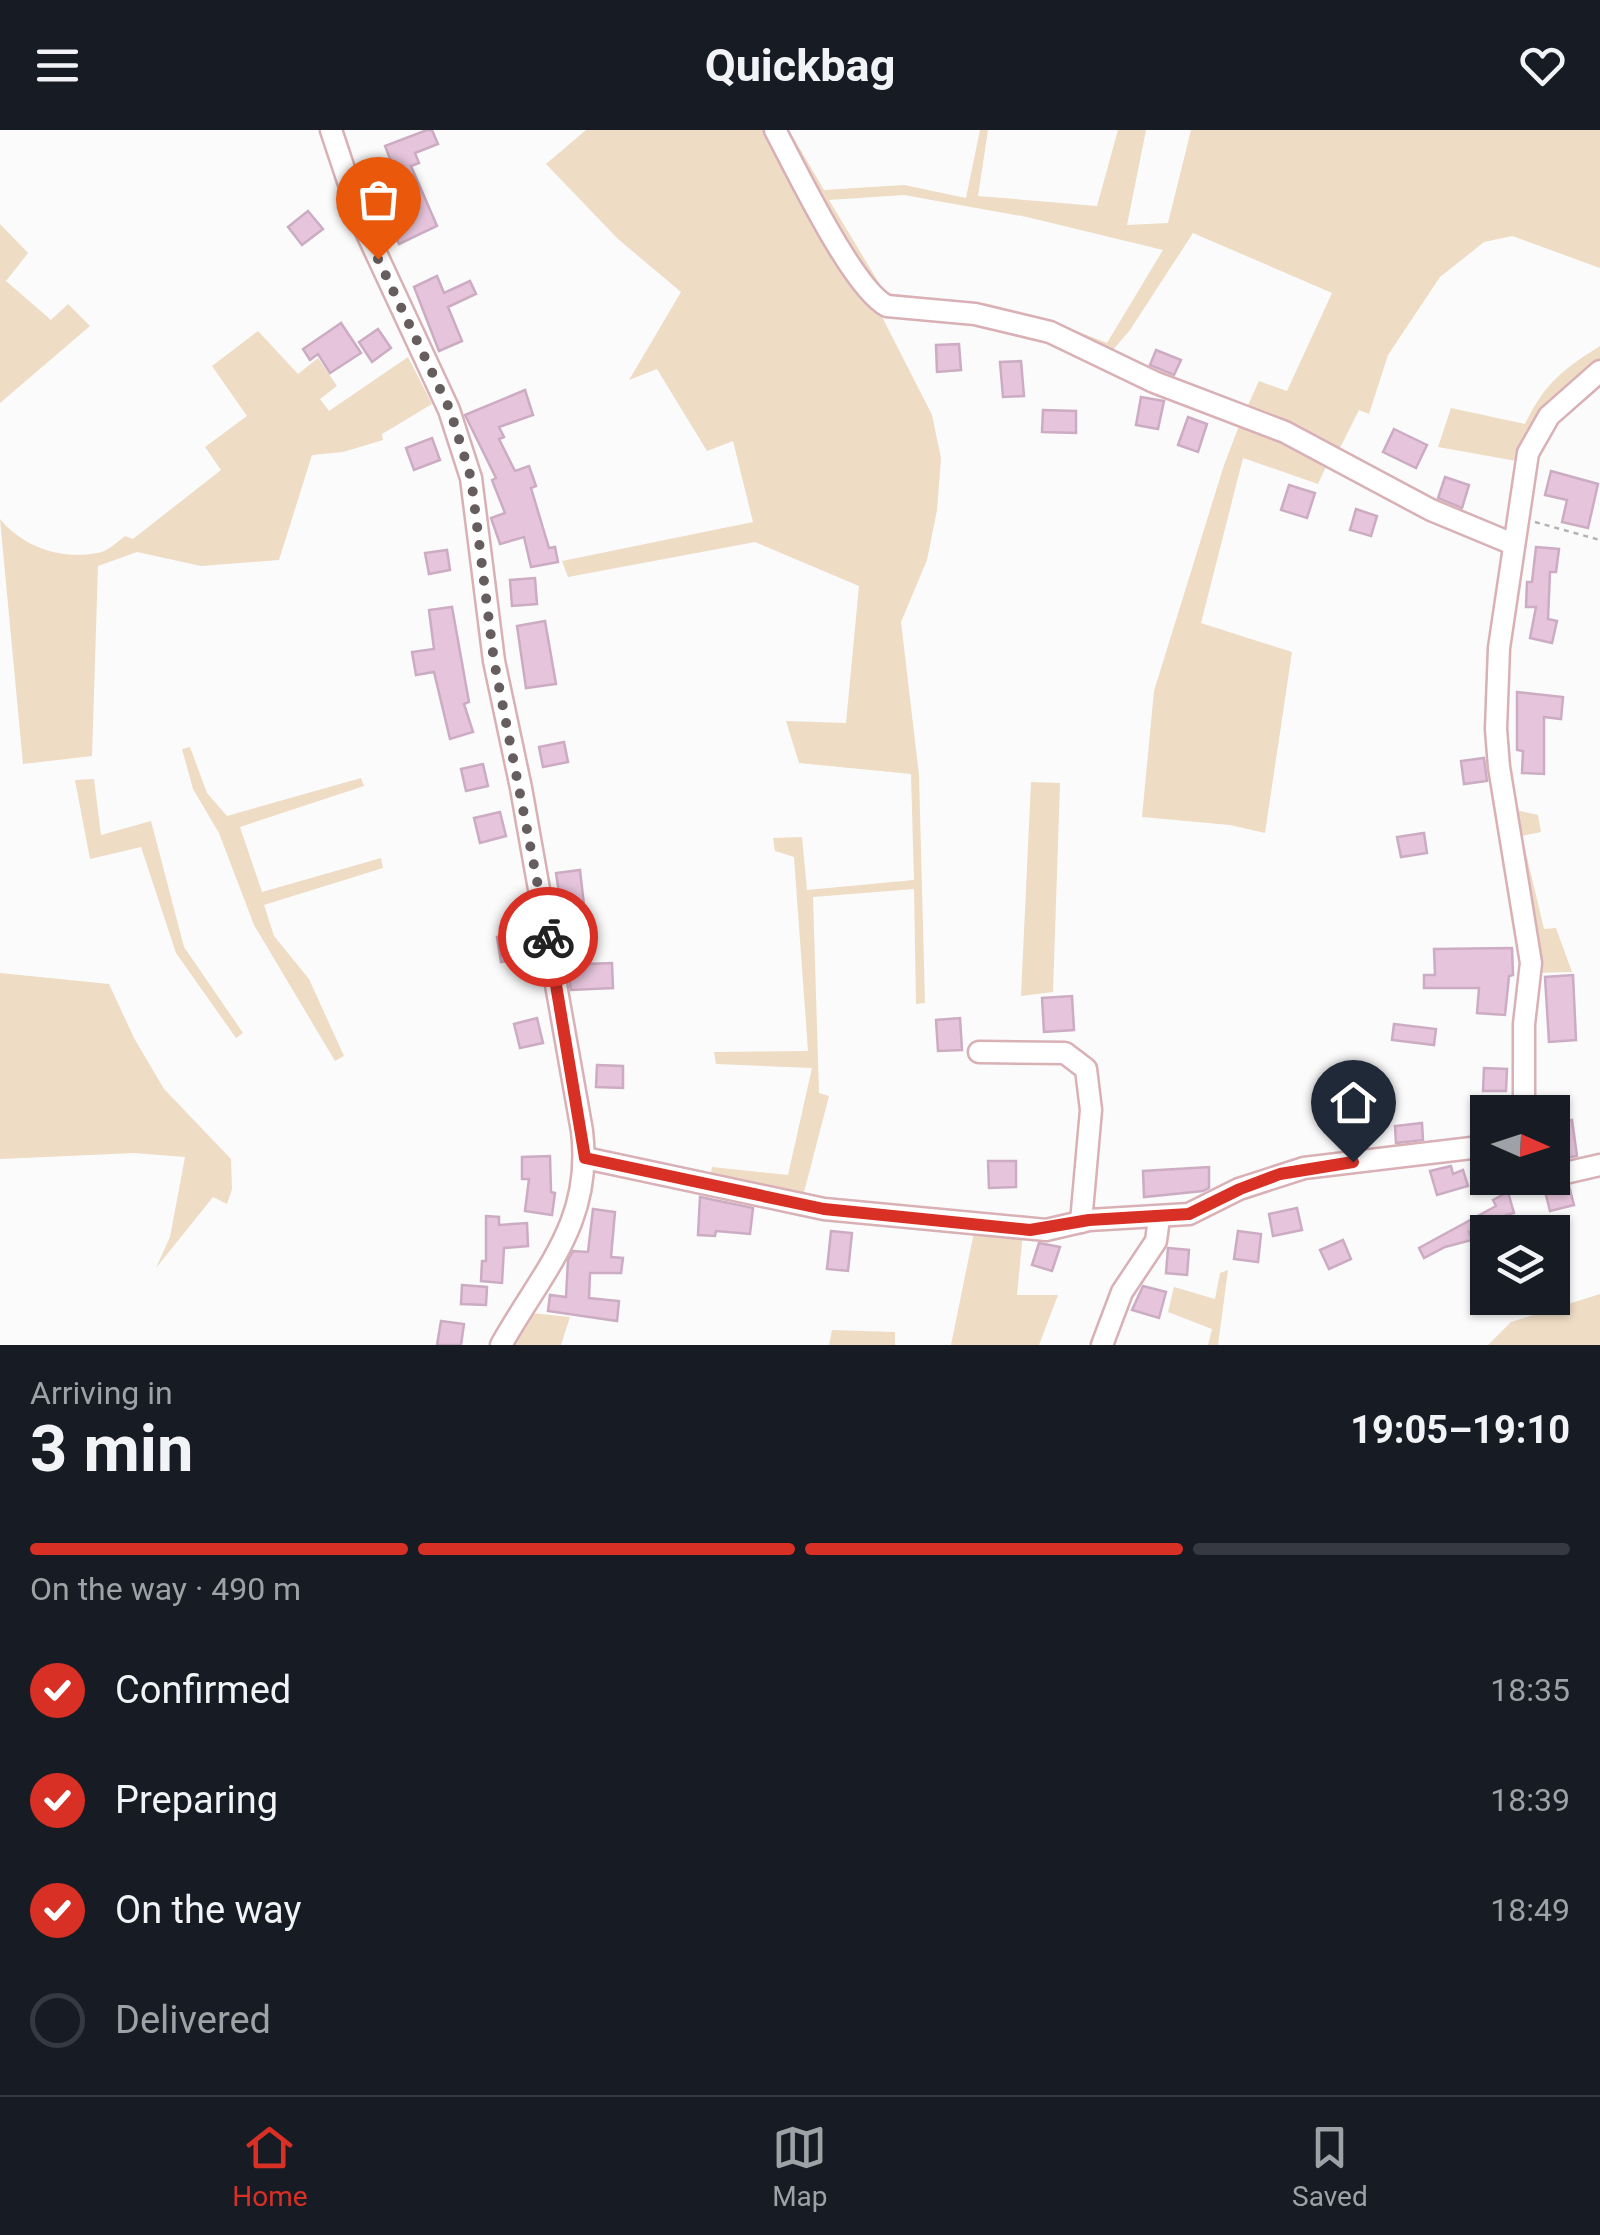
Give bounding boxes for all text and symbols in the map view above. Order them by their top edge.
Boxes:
icon: menu [30,38,85,93]
icon: heart [1515,38,1570,93]
text: Quickbag [705,39,895,92]
pin [336,157,421,260]
icon: bag [351,172,406,227]
courier [498,887,598,987]
icon: bike [521,910,576,965]
pin [1311,1060,1396,1163]
icon: home [1326,1075,1381,1130]
north arrow [1470,1095,1570,1195]
map controls [1470,1095,1570,1315]
button: layers [1470,1215,1570,1315]
text: Arriving in [30,1374,173,1412]
text: 19:05–19:10 [1350,1408,1570,1452]
text: 3 min [30,1411,193,1487]
text: On the way · 490 m [30,1570,301,1608]
icon: check [30,1663,85,1718]
text: Confirmed [115,1668,291,1712]
text: 18:35 [1490,1671,1570,1709]
icon: check [30,1773,85,1828]
text: Preparing [115,1778,278,1822]
text: 18:39 [1490,1781,1570,1819]
icon: check [30,1883,85,1938]
text: On the way [115,1888,301,1932]
text: 18:49 [1490,1891,1570,1929]
text: Delivered [115,1998,271,2042]
tab: Home [232,2120,308,2213]
tab: Map [772,2120,828,2213]
tab: Saved [1292,2120,1368,2213]

